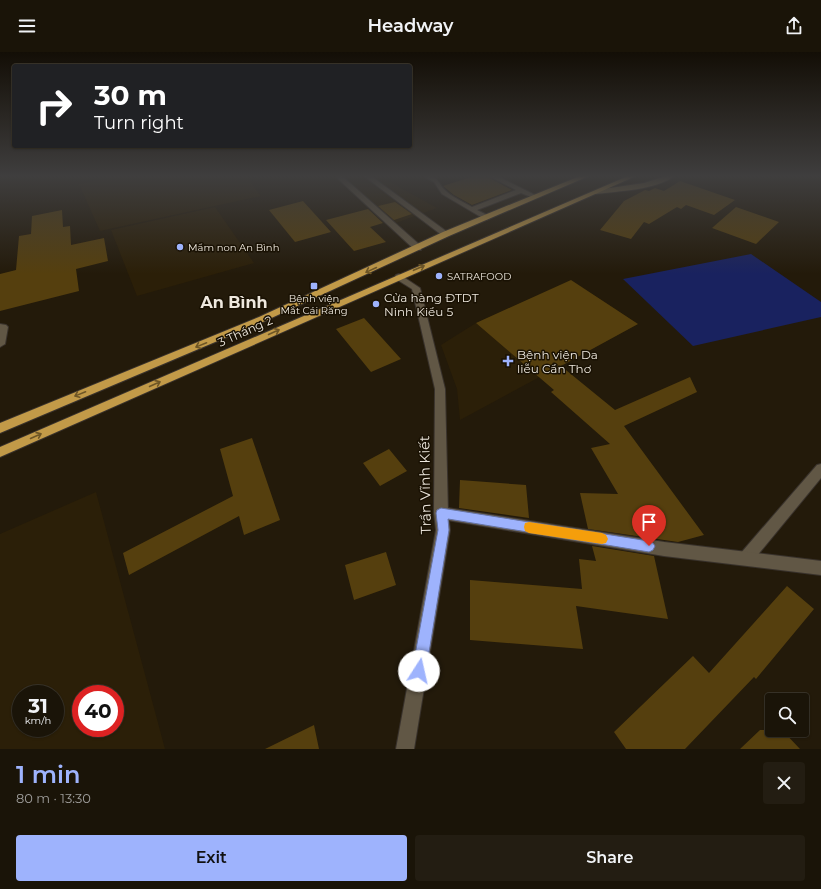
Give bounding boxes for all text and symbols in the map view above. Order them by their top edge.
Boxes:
icon: menu [16,15,38,37]
text: Headway [367,15,454,37]
icon: share [783,15,805,37]
text: 30 m [94,78,167,112]
icon: right [28,80,80,132]
text: Turn right [94,112,184,134]
place label: Mầm non An Bình [188,241,279,254]
marker: Mầm non An Bình [175,242,185,252]
one-way arrow [412,264,424,272]
one-way arrow [365,267,377,274]
place label: SATRAFOOD [447,270,511,283]
marker: SATRAFOOD [434,271,444,281]
marker: Bệnh viện Mắt Cái Răng [309,281,319,291]
place label: Cửa hàng ĐTDT Ninh Kiều 5 [384,290,479,319]
place label: Bệnh viện Mắt Cái Răng [280,292,348,317]
district label: An Bình [199,293,268,312]
marker: Cửa hàng ĐTDT Ninh Kiều 5 [371,299,381,309]
street label: 3 Tháng 2 [215,312,275,350]
one-way arrow [267,327,279,335]
one-way arrow [195,342,207,349]
place label: Bệnh viện Da liễu Cần Thơ [517,347,598,376]
marker: Bệnh viện Da liễu Cần Thơ [502,355,514,367]
one-way arrow [148,380,160,387]
one-way arrow [75,391,87,399]
one-way arrow [29,432,41,439]
street label: Trần Vĩnh Kiết [415,435,435,534]
pin [632,505,666,546]
icon: arrive [638,511,660,533]
position arrow [398,650,440,692]
speed limit sign: 40 [72,685,124,737]
map controls [765,693,809,737]
button: search [765,693,809,737]
text: 31 [28,694,48,718]
text: km/h [25,714,51,727]
text: 1 min [16,760,80,789]
button: close [763,762,805,804]
text: 80 m · 13:30 [16,790,91,806]
button: Exit [16,835,407,881]
button: Share [415,835,805,881]

